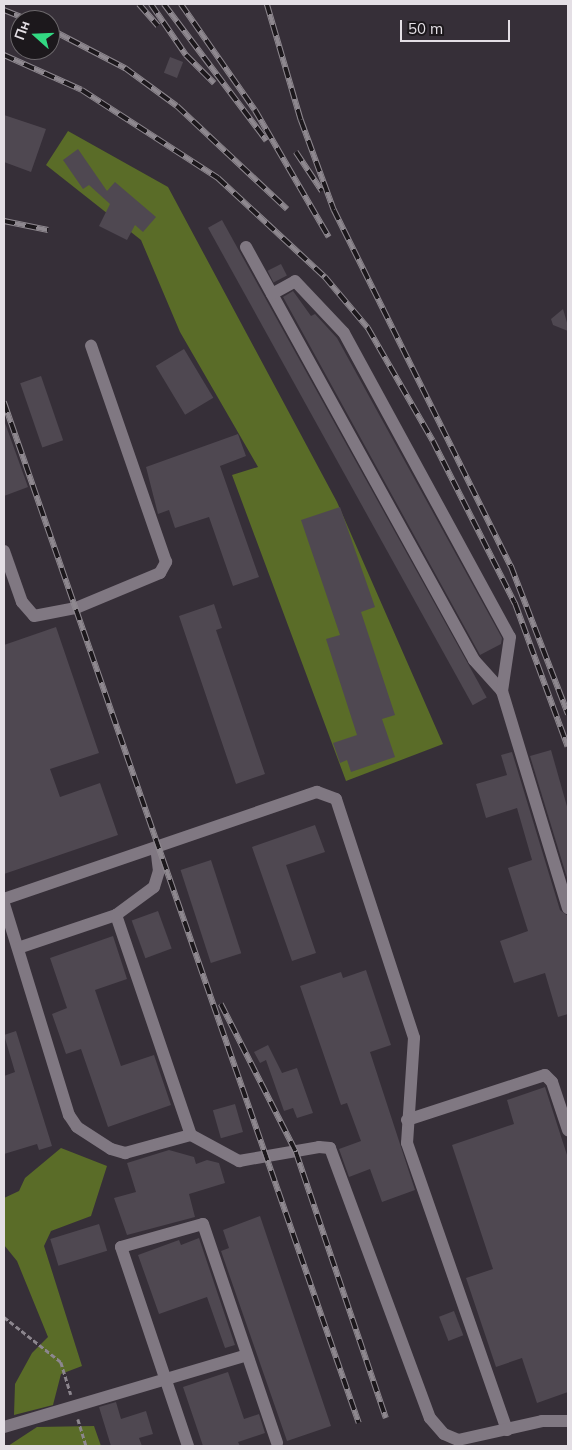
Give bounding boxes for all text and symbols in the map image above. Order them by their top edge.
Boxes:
north arrow [10,10,60,60]
scale bar [402,10,512,42]
text: Пн [10,18,34,42]
text: 50 m [408,19,443,38]

